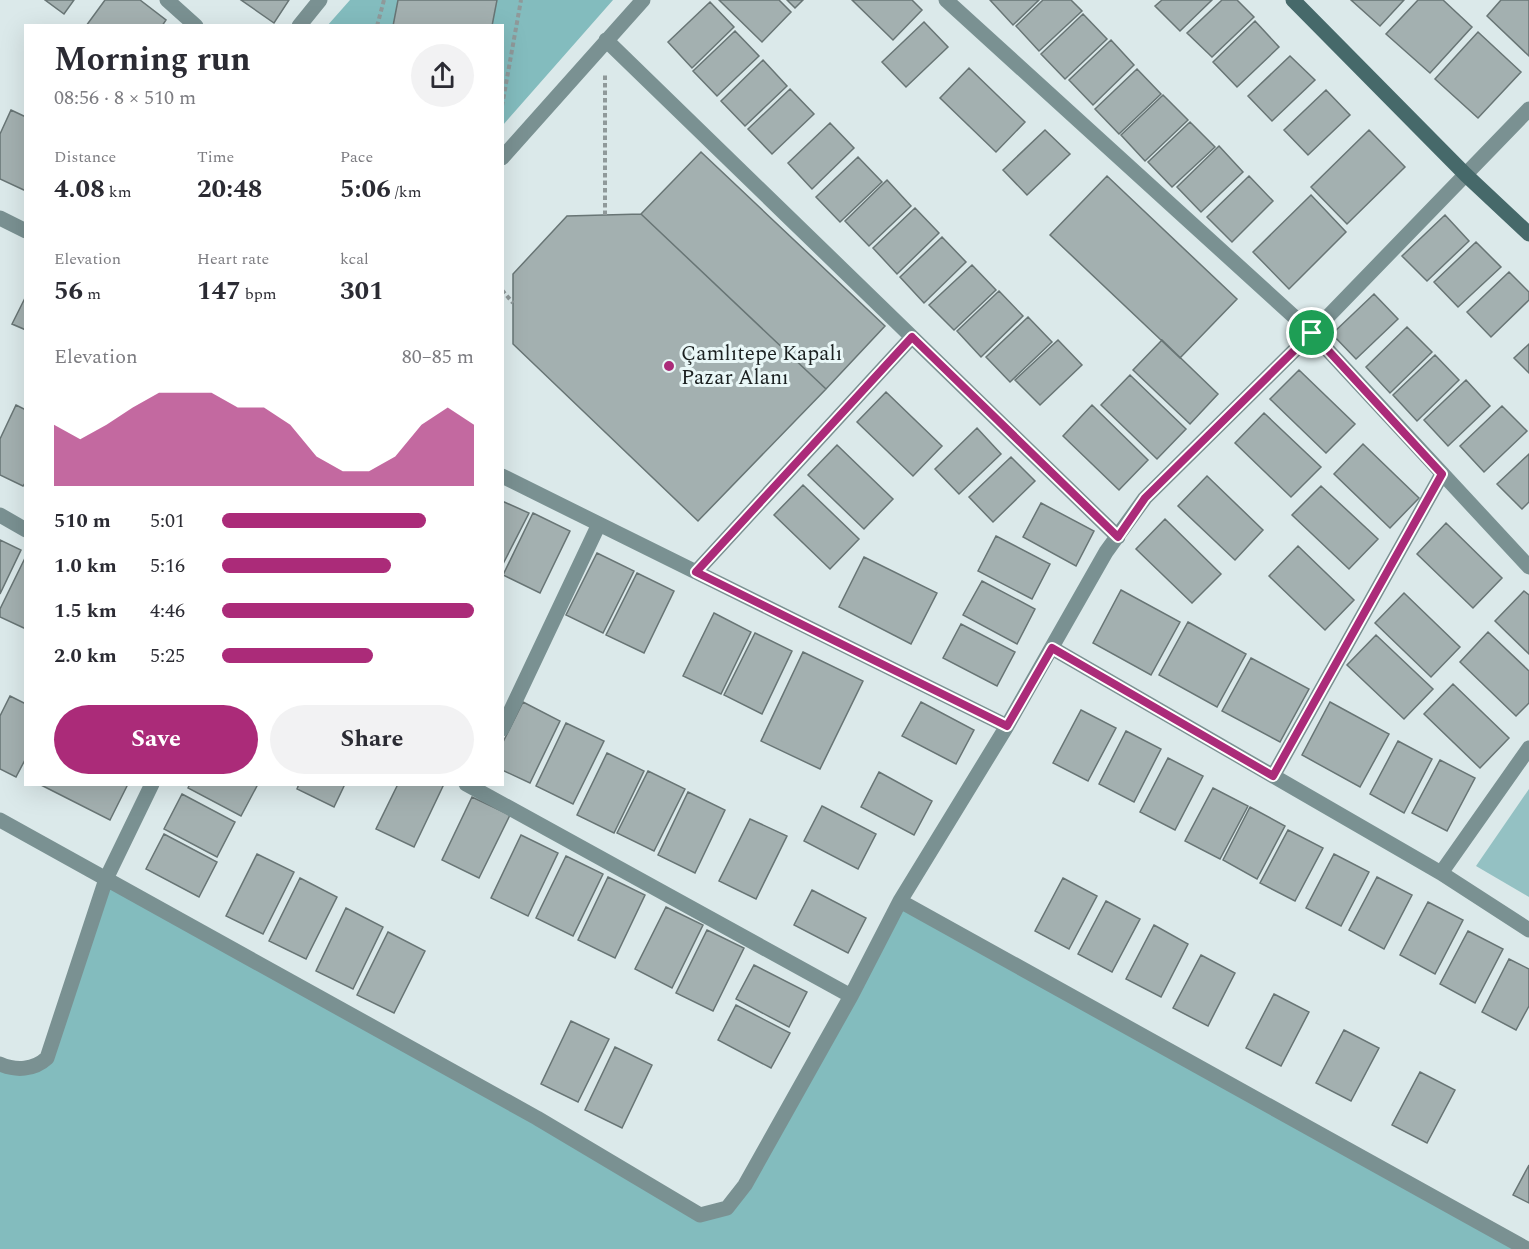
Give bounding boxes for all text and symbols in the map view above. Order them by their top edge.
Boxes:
text: Morning run [54,35,251,85]
button: share [411,44,474,107]
text: 08:56 · 8 × 510 m [54,83,196,113]
text: Distance [54,145,116,169]
text: Time [197,145,234,169]
text: Pace [340,145,373,169]
text: 4.08 [54,169,105,209]
text: 20:48 [197,169,262,209]
text: 5:06 [340,169,391,209]
text: km [105,180,131,204]
text: /km [391,180,421,204]
text: Elevation [54,247,121,271]
text: Heart rate [197,247,269,271]
text: kcal [340,247,369,271]
text: 56 [54,271,83,311]
text: 147 [197,271,241,311]
text: 301 [340,271,384,311]
text: m [83,282,101,306]
text: bpm [241,282,277,306]
pin [1286,307,1337,358]
icon: arrive [1295,316,1328,349]
place label: Çamlıtepe Kapalı Pazar Alanı [681,338,842,394]
text: Elevation [54,342,138,372]
text: 80–85 m [402,342,474,372]
marker: Çamlıtepe Kapalı Pazar Alanı [662,359,676,373]
text: 510 m [54,506,111,536]
text: 5:01 [150,506,185,536]
text: 1.0 km [54,551,117,581]
text: 5:16 [150,551,185,581]
text: 1.5 km [54,596,117,626]
text: 4:46 [150,596,185,626]
text: 2.0 km [54,641,117,671]
text: 5:25 [150,641,185,671]
button: Save [54,705,258,774]
button: Share [270,705,474,774]

